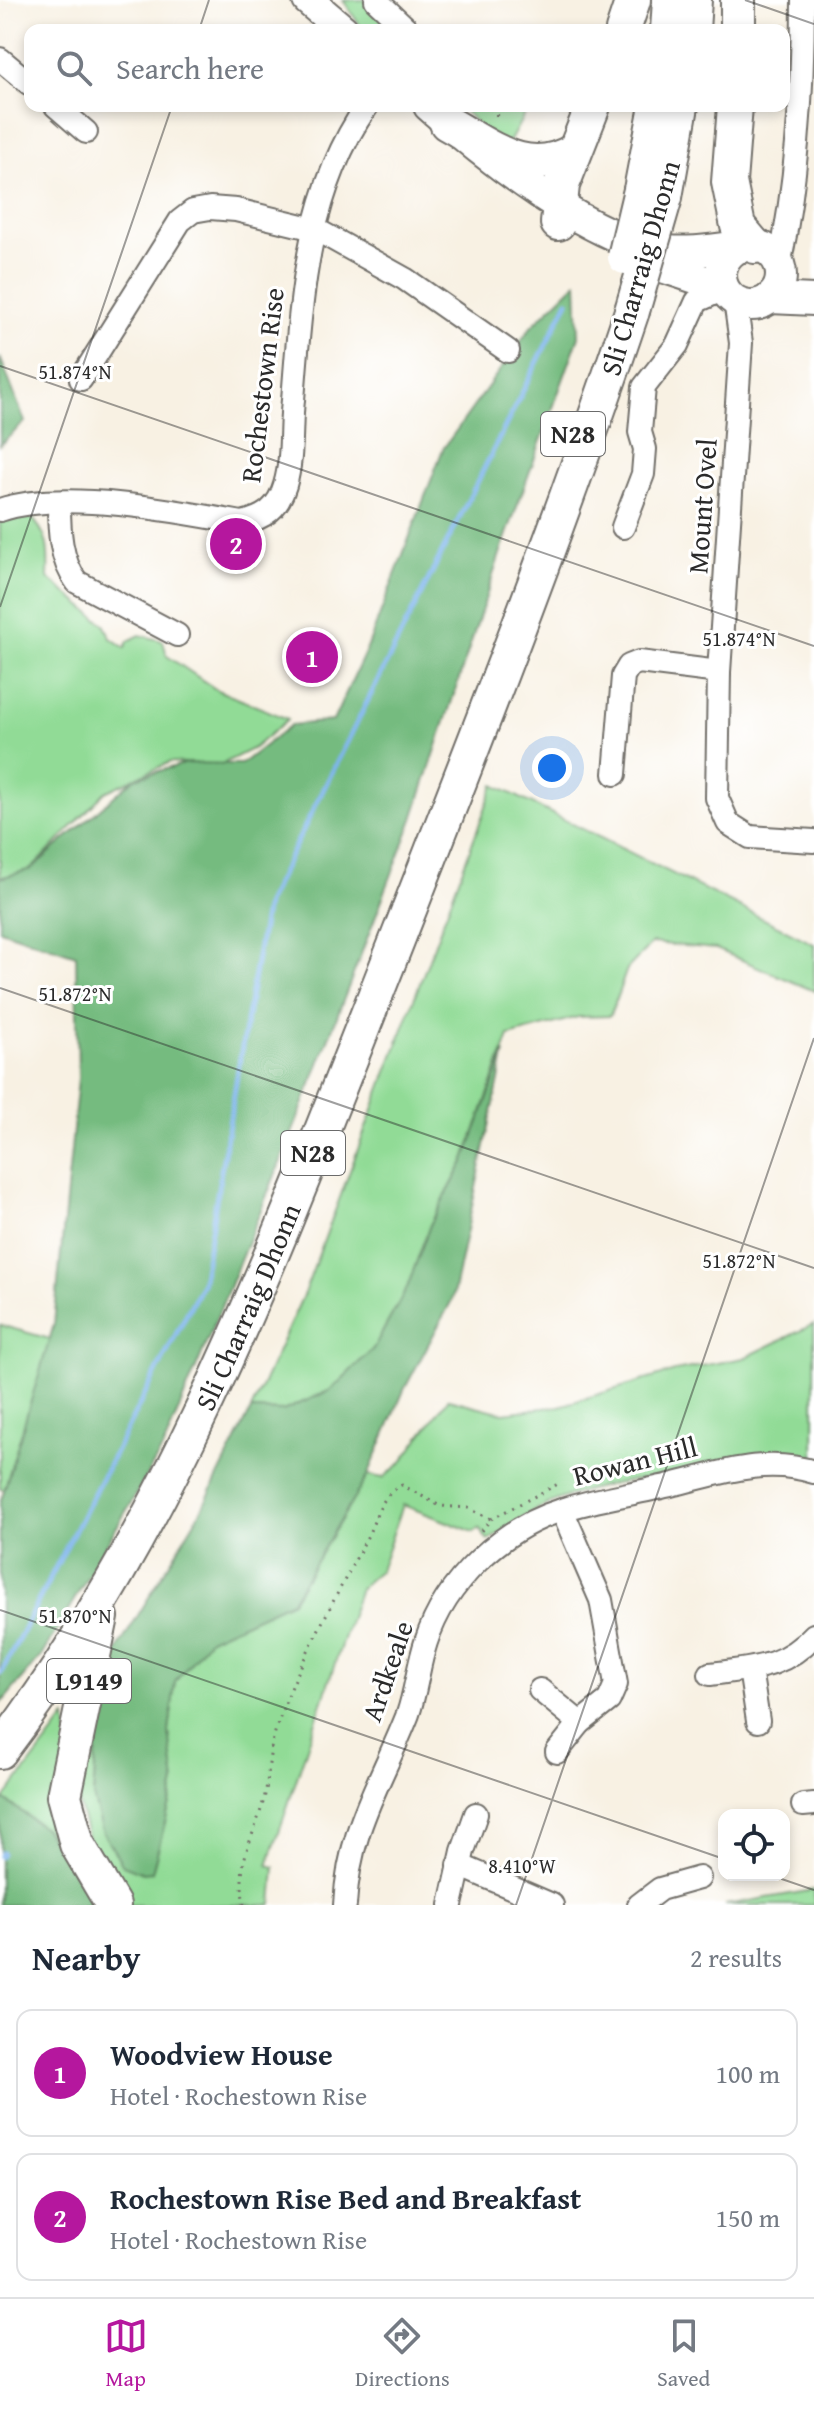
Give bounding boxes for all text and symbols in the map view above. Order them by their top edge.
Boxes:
search box [24,24,790,112]
icon: search [52,46,96,90]
text: Search here [116,46,264,90]
street label: Sli Charraig Dhonn [589,155,690,380]
street label: Rochestown Rise [229,285,294,485]
text: 51.874°N [38,357,112,386]
road number: N28 [541,412,605,456]
street label: Mount Ovel [676,437,727,575]
pin: 2 [210,514,262,574]
text: 51.874°N [702,624,776,653]
pin: 1 [286,627,338,687]
your location [532,748,572,788]
text: 51.872°N [38,979,112,1008]
road number: N28 [281,1131,345,1175]
street label: Sli Charraig Dhonn [184,1197,311,1417]
text: 51.872°N [702,1246,776,1275]
street label: Rowan Hill [568,1425,701,1496]
text: 51.870°N [38,1601,112,1630]
street label: Ardkeale [350,1615,423,1727]
road number: L9149 [47,1659,131,1703]
map controls [718,1809,790,1881]
button: locate [718,1809,790,1881]
text: 8.410°W [488,1851,556,1880]
text: Nearby [32,1933,141,1982]
text: 2 results [690,1938,782,1977]
text: Woodview House [110,2032,333,2076]
text: 1 [53,2054,67,2093]
text: 100 m [715,2054,780,2093]
text: Hotel · Rochestown Rise [110,2076,367,2115]
text: Rochestown Rise Bed and Breakfast [110,2176,581,2220]
text: 2 [53,2198,67,2237]
text: 150 m [715,2198,780,2237]
text: Hotel · Rochestown Rise [110,2220,367,2259]
tab: Map [104,2314,148,2394]
tab: Directions [355,2314,450,2394]
tab: Saved [657,2314,710,2394]

